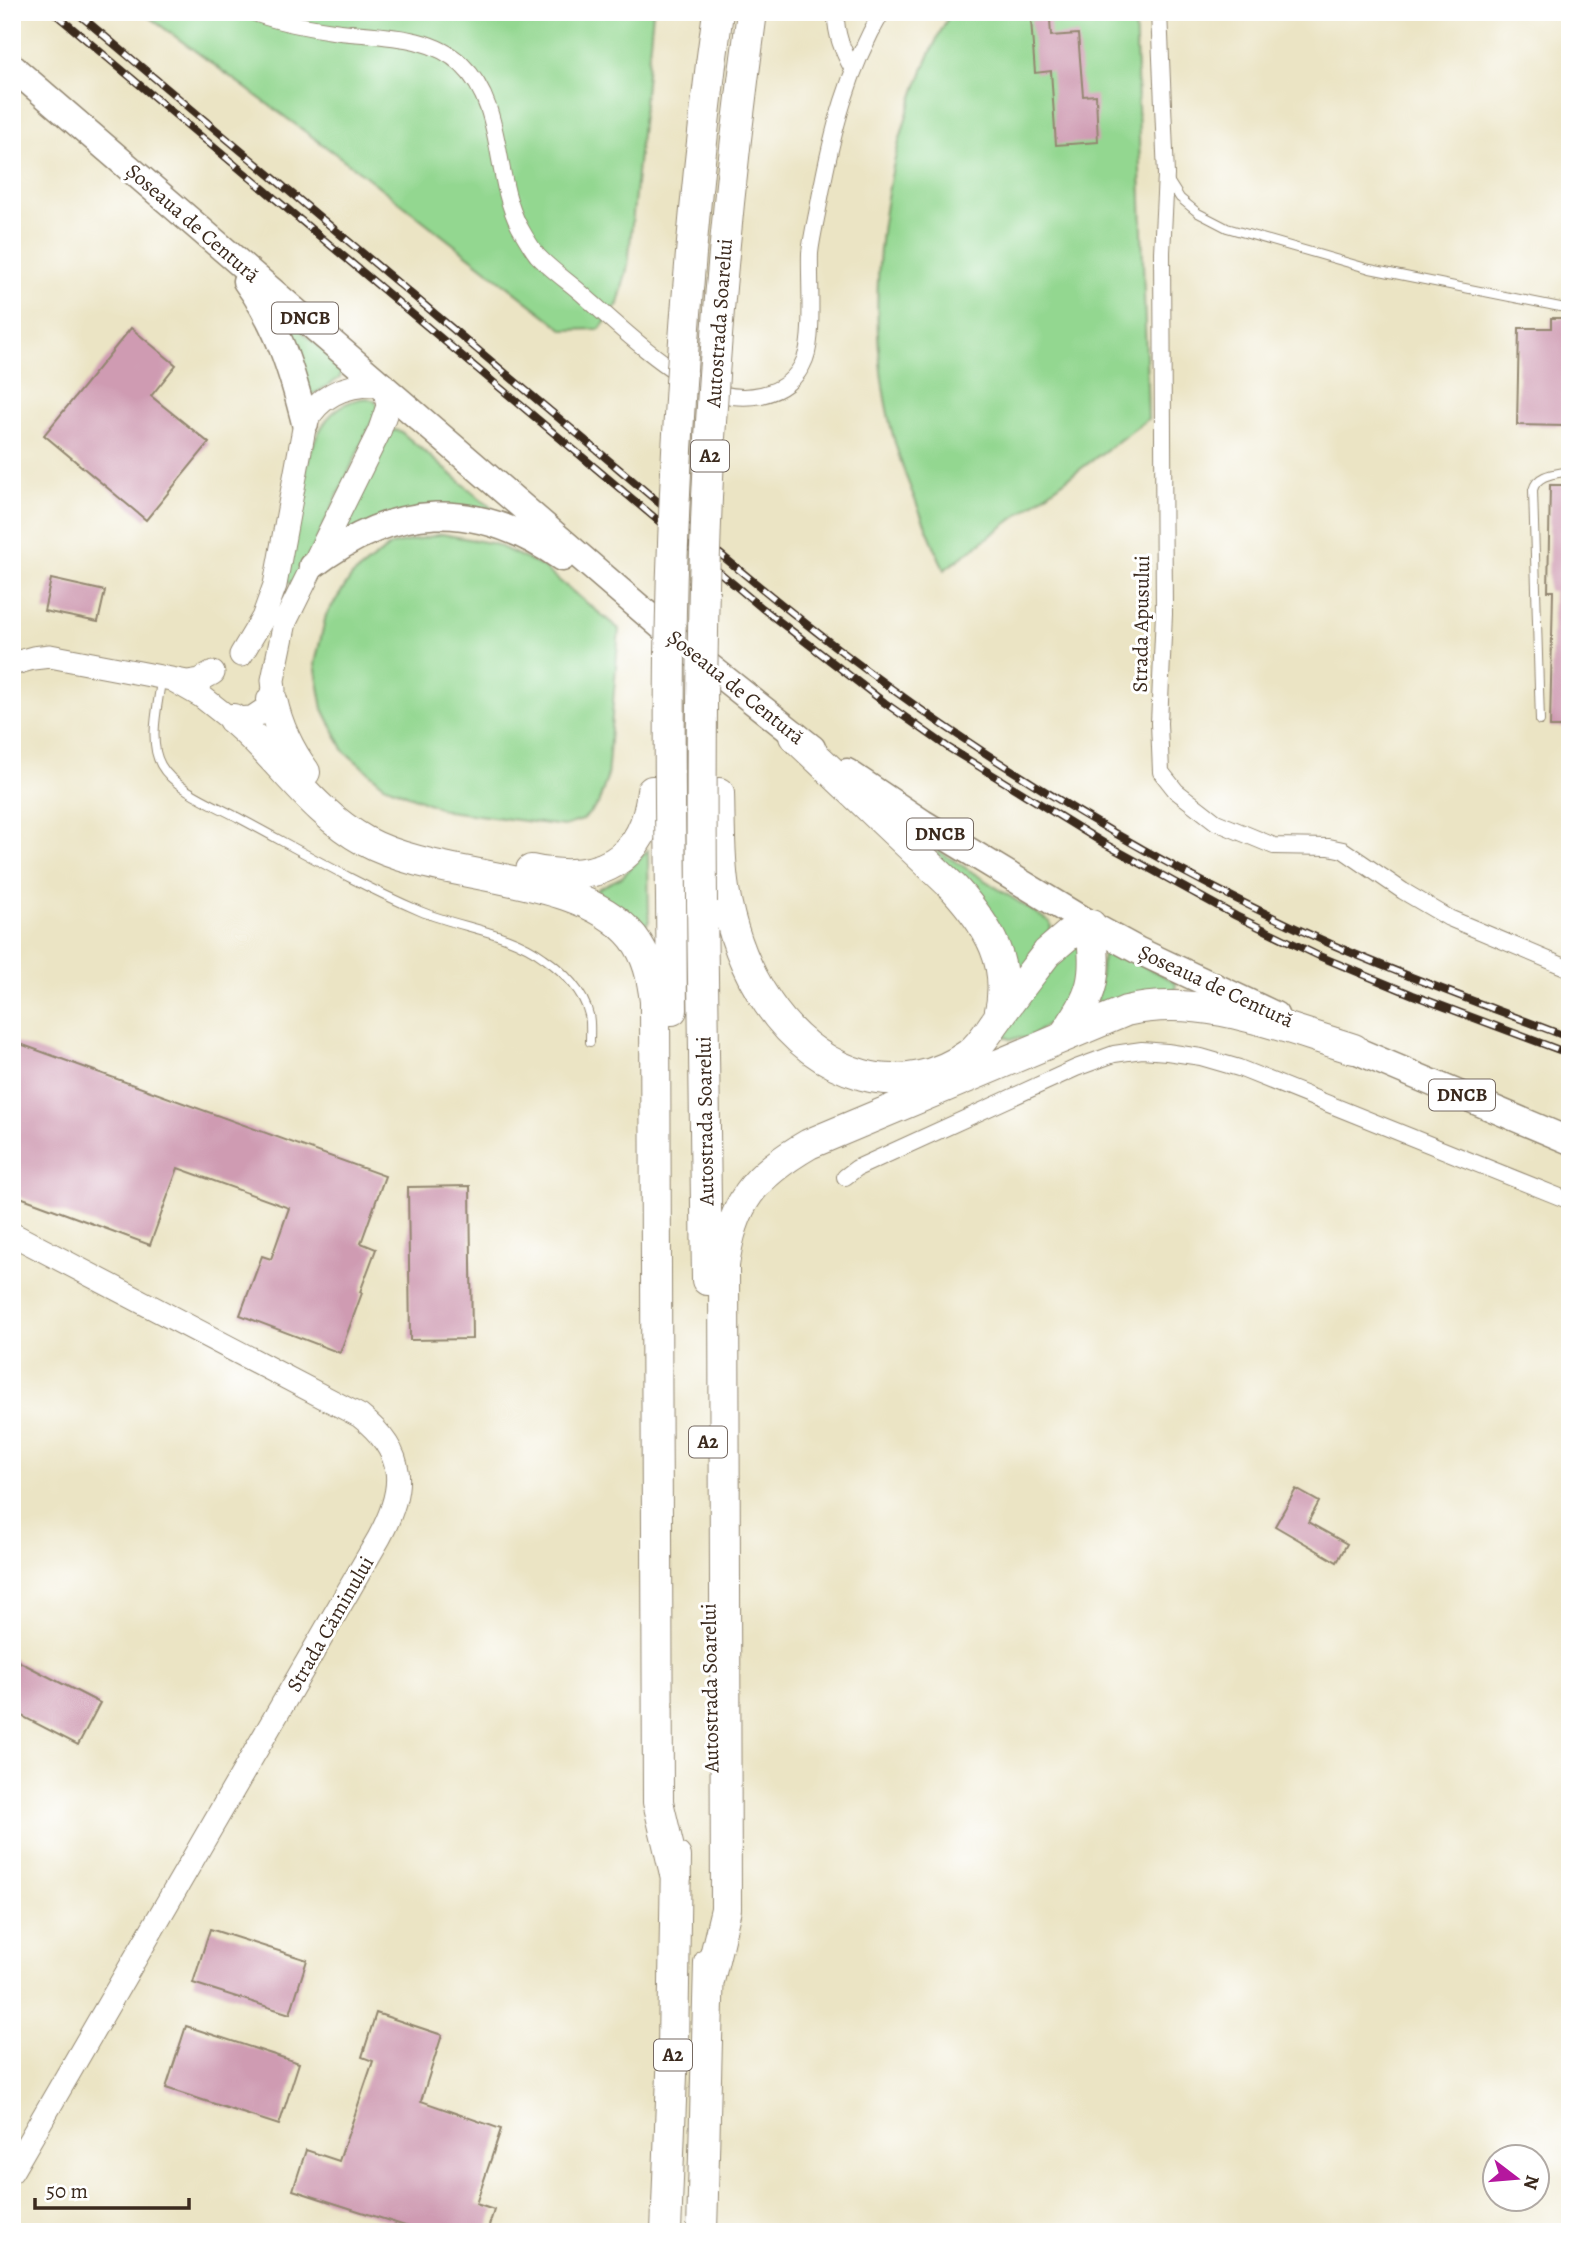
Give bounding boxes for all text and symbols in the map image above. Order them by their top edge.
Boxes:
street label: Șoseaua de Centură [120,157,266,289]
street label: Autostrada Soarelui [699,237,739,409]
road number: DNCB [272,302,338,334]
road number: A2 [691,440,729,471]
street label: Strada Apusului [1126,555,1156,693]
street label: Șoseaua de Centură [662,623,810,751]
road number: DNCB [907,818,973,849]
street label: Șoseaua de Centură [1134,938,1298,1034]
street label: Autostrada Soarelui [690,1036,720,1207]
road number: DNCB [1429,1079,1495,1110]
road number: A2 [689,1426,727,1458]
street label: Strada Căminului [280,1551,380,1697]
street label: Autostrada Soarelui [695,1603,725,1774]
road number: A2 [654,2039,692,2070]
north arrow [1480,2142,1550,2212]
scale bar [35,2167,189,2211]
text: N [1517,2172,1546,2193]
text: 50 m [46,2177,88,2205]

